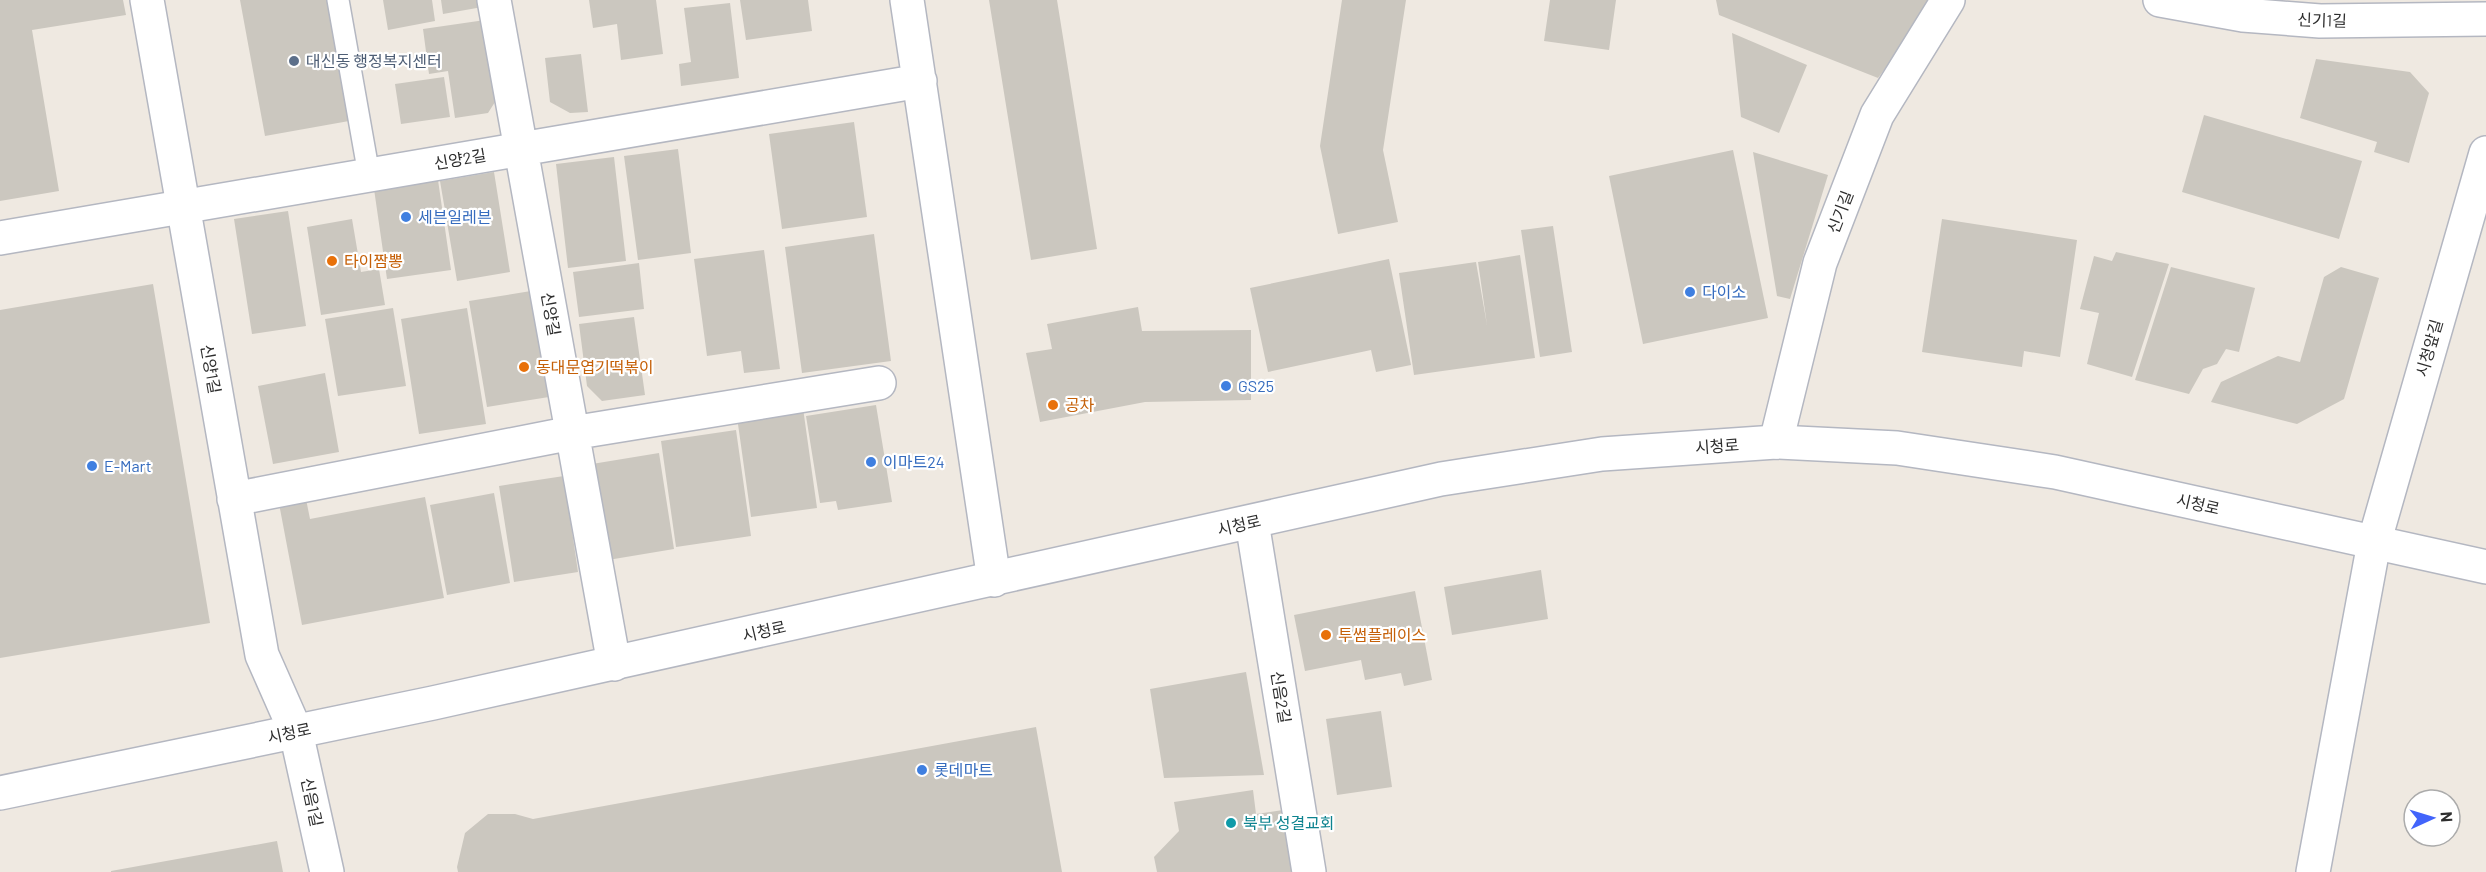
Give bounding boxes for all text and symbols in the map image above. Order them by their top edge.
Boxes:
street label: 신기1길 [2297,9,2347,30]
place label: 대신동 행정복지센터 [306,51,442,70]
marker: 대신동 행정복지센터 [287,54,301,68]
street label: 신양2길 [432,145,488,172]
street label: 신기길 [1823,188,1856,236]
place label: 세븐일레븐 [418,207,492,226]
marker: 세븐일레븐 [399,210,413,224]
place label: 타이짬뽕 [344,251,403,270]
marker: 타이짬뽕 [325,254,339,268]
place label: 다이소 [1702,282,1746,301]
marker: 다이소 [1683,285,1697,299]
street label: 신양길 [538,291,565,337]
street label: 시청앞길 [2411,317,2446,379]
street label: 신양1길 [198,343,225,395]
place label: 동대문엽기떡볶이 [536,357,654,376]
marker: 동대문엽기떡볶이 [517,360,531,374]
place label: GS25 [1238,376,1274,395]
marker: GS25 [1219,379,1233,393]
place label: 공차 [1065,395,1095,414]
marker: 공차 [1046,398,1060,412]
street label: 시청로 [1694,434,1740,457]
place label: 이마트24 [883,452,945,471]
marker: 이마트24 [864,455,878,469]
place label: E-Mart [104,456,151,475]
marker: E-Mart [85,459,99,473]
street label: 시청로 [2174,489,2222,518]
street label: 시청로 [1215,510,1263,539]
street label: 시청로 [740,616,788,645]
place label: 투썸플레이스 [1338,625,1426,644]
marker: 투썸플레이스 [1319,628,1333,642]
street label: 신음2길 [1268,669,1295,724]
street label: 시청로 [265,719,313,746]
place label: 롯데마트 [934,760,993,779]
marker: 롯데마트 [915,763,929,777]
street label: 신음1길 [298,776,327,828]
north arrow [2402,788,2462,848]
text: N [2438,811,2457,823]
place label: 북부 성결교회 [1243,813,1335,832]
marker: 북부 성결교회 [1224,816,1238,830]

